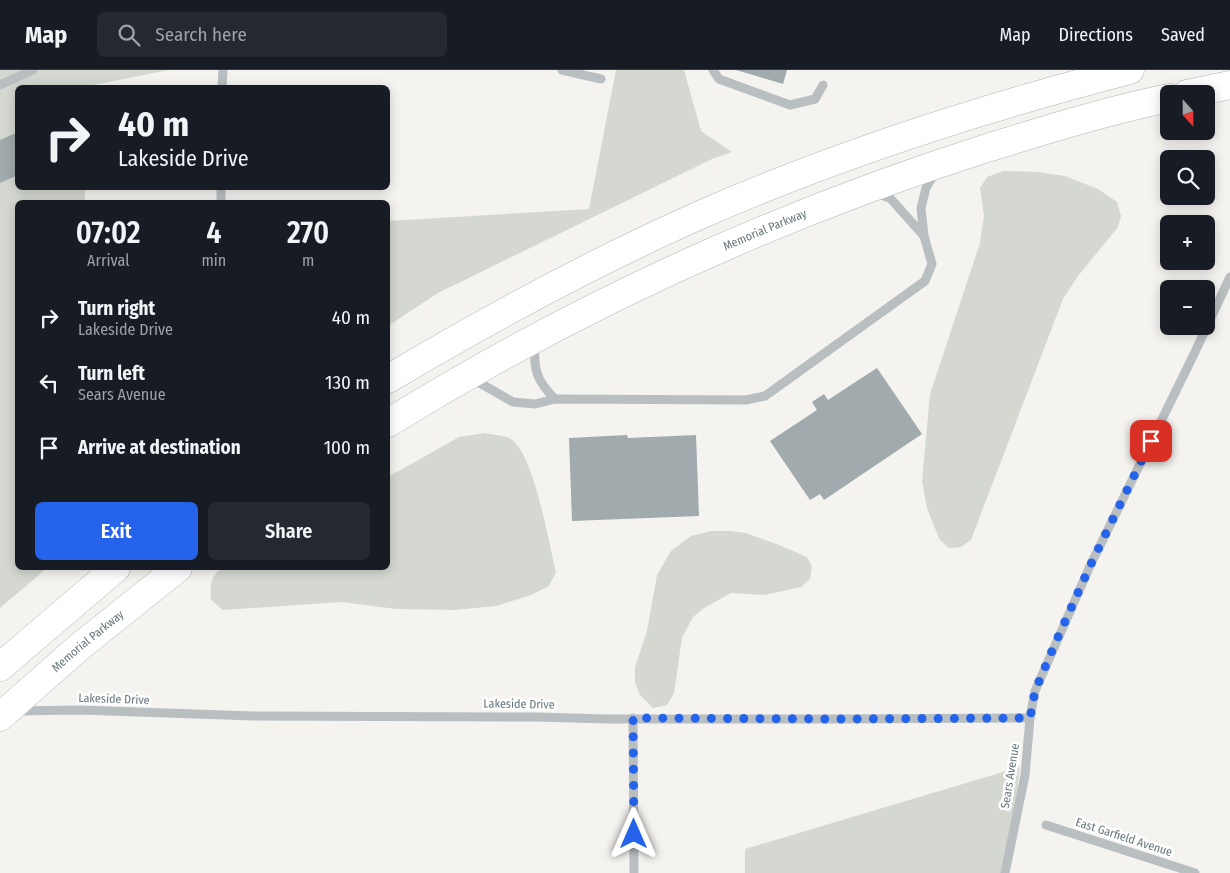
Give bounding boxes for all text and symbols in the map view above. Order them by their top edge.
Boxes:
search box [97,12,447,57]
text: Map [25,21,67,49]
icon: search [115,21,143,49]
text: Search here [155,23,247,46]
text: Map [999,24,1031,46]
text: Directions [1059,24,1133,46]
text: Saved [1161,24,1205,46]
north arrow [1160,85,1215,140]
map controls [1160,85,1215,335]
text: 40 m [118,103,189,145]
icon: right [35,105,100,170]
text: Lakeside Drive [118,145,249,172]
button: search [1160,150,1215,205]
street label: Memorial Parkway [721,206,809,253]
text: 07:02 [76,215,141,251]
text: 4 [206,215,221,251]
text: 270 [287,215,329,251]
button: + [1160,215,1215,270]
text: Arrival [87,251,129,270]
text: min [201,251,226,270]
text: m [302,251,314,270]
button: − [1160,280,1215,335]
text: Turn right [78,297,155,320]
icon: right [35,304,63,332]
text: 40 m [332,306,370,329]
text: Lakeside Drive [78,320,173,339]
text: Turn left [78,362,145,385]
icon: left [35,369,63,397]
text: 130 m [325,371,370,394]
text: Sears Avenue [78,385,166,404]
pin [1130,420,1172,462]
icon: arrive [1137,427,1165,455]
icon: arrive [35,434,63,462]
text: Arrive at destination [78,436,241,459]
text: 100 m [324,436,370,459]
button: Exit [35,502,198,560]
button: Share [208,502,370,560]
street label: Memorial Parkway [49,607,127,675]
street label: Lakeside Drive [78,691,150,707]
street label: Lakeside Drive [483,696,555,712]
street label: Sears Avenue [998,742,1022,810]
position arrow [607,807,659,859]
street label: East Garfield Avenue [1074,815,1174,859]

